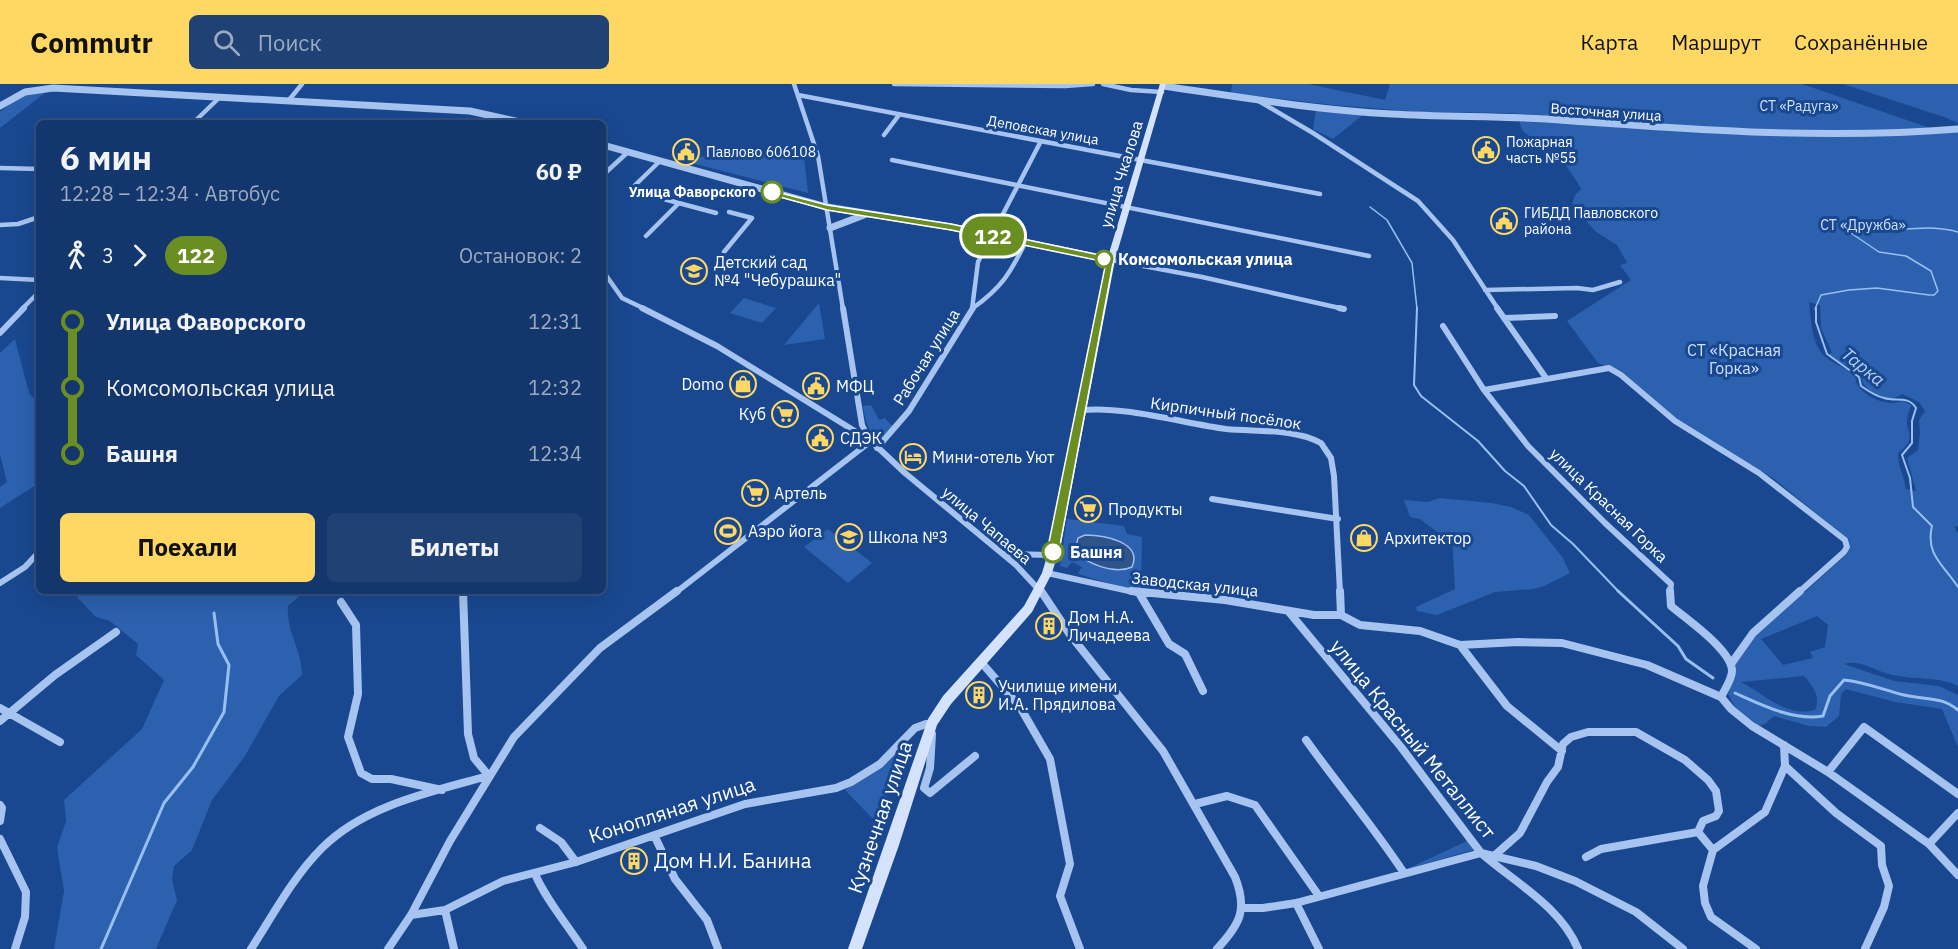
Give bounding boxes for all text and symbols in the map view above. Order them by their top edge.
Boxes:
search box [189,15,609,69]
text: Commutr [30,24,153,61]
icon: search [210,26,243,59]
text: Поиск [258,28,321,57]
text: Карта [1580,28,1638,56]
text: Маршрут [1671,28,1761,56]
text: Сохранённые [1794,28,1928,56]
park label: СТ «Радуга» [1759,97,1839,115]
street label: Восточная улица [1550,99,1663,125]
street label: Деповская улица [986,111,1101,149]
street label: улица Чкалова [1095,117,1147,230]
place label: Пожарная часть №55 [1506,133,1576,167]
public building icon: Пожарная часть №55 [1471,135,1501,165]
text: 6 мин [60,136,152,179]
public building icon: Павлово 606108 [671,137,701,167]
place label: Павлово 606108 [706,143,816,161]
text: 60 ₽ [536,157,582,186]
text: 12:28 – 12:34 · Автобус [60,180,280,207]
marker: Улица Фаворского [761,181,783,203]
place label: Улица Фаворского [629,183,756,201]
place label: ГИБДД Павловского района [1524,204,1658,238]
public building icon: ГИБДД Павловского района [1489,206,1519,236]
line badge: 122 [958,216,1028,256]
park label: СТ «Дружба» [1820,216,1906,234]
text: 122 [974,222,1012,250]
icon: walk [60,239,93,272]
icon: forward [123,239,156,272]
text: 122 [177,241,215,269]
text: 3 [102,242,114,269]
text: Остановок: 2 [459,242,582,269]
place label: Комсомольская улица [1118,249,1293,269]
marker: Комсомольская улица [1095,250,1113,268]
place label: Детский сад №4 "Чебурашка" [714,252,841,290]
school or university icon: Детский сад №4 "Чебурашка" [679,256,709,286]
street label: Рабочая улица [888,305,964,409]
text: Улица Фаворского [106,307,306,336]
text: 12:31 [528,308,582,335]
park label: СТ «Красная Горка» [1687,340,1781,378]
water label: Тарка [1837,342,1890,391]
shop icon: Domo [728,369,758,399]
public building icon: МФЦ [801,371,831,401]
text: Комсомольская улица [106,373,335,402]
text: 12:32 [528,374,582,401]
place label: Domo [681,374,724,394]
place label: МФЦ [836,376,874,396]
street label: Кирпичный посёлок [1149,393,1303,434]
supermarket icon: Куб [770,399,800,429]
place label: Куб [739,404,766,424]
public building icon: СДЭК [805,423,835,453]
place label: СДЭК [840,428,882,448]
text: Башня [106,439,178,468]
text: 12:34 [528,440,582,467]
hotel icon: Мини-отель Уют [898,442,928,472]
street label: улица Красная Горка [1546,443,1673,567]
place label: Мини-отель Уют [932,447,1055,467]
supermarket icon: Артель [740,478,770,508]
street label: улица Чапаева [938,482,1036,569]
place label: Артель [774,483,827,503]
supermarket icon: Продукты [1073,494,1103,524]
place label: Продукты [1108,499,1183,519]
button: Поехали [60,513,315,582]
button: Билеты [327,513,582,582]
sports icon: Аэро йога [713,516,743,546]
place label: Аэро йога [748,521,823,541]
school or university icon: Школа №3 [834,522,864,552]
shop icon: Архитектор [1349,523,1379,553]
place label: Школа №3 [868,527,948,547]
place label: Архитектор [1384,528,1471,548]
marker: Башня [1042,541,1064,563]
place label: Башня [1070,542,1122,562]
street label: Заводская улица [1131,567,1260,601]
place label: Дом Н.А. Личадеева [1068,607,1151,645]
building icon: Дом Н.А. Личадеева [1034,611,1064,641]
street label: улица Красный Металлист [1324,633,1503,845]
place label: Училище имени И.А. Прядилова [998,676,1117,714]
building icon: Училище имени И.А. Прядилова [964,680,994,710]
street label: Кузнечная улица [841,737,918,897]
street label: Конопляная улица [585,770,759,849]
building icon: Дом Н.И. Банина [619,846,649,876]
place label: Дом Н.И. Банина [654,847,812,874]

